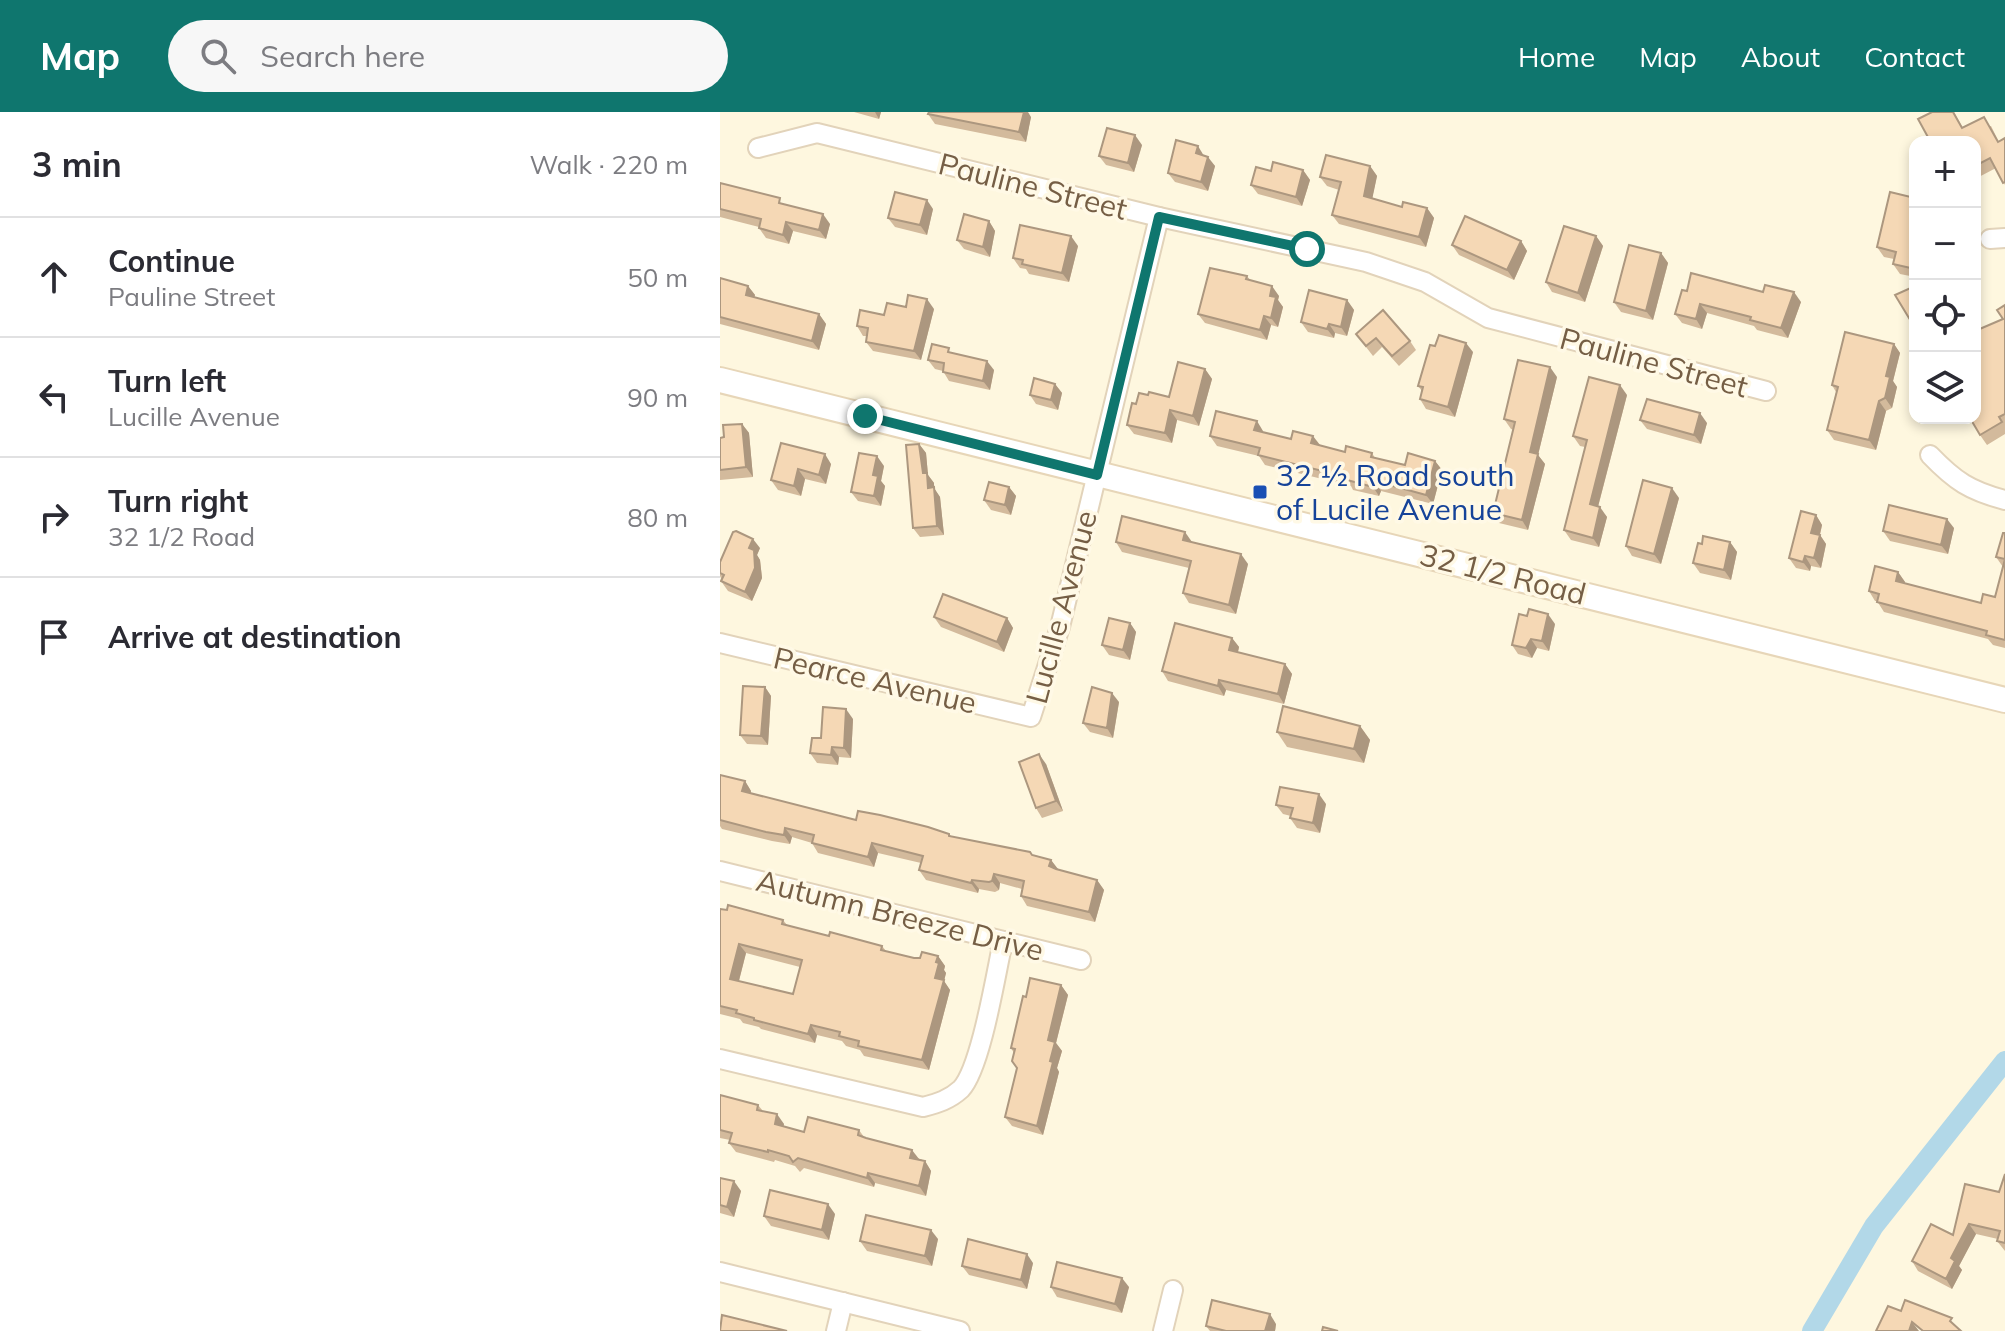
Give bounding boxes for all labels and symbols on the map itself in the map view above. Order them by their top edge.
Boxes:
street label: Pauline Street [935,144,1131,228]
route start [1289,231,1325,267]
street label: Pauline Street [1556,319,1752,405]
route end [847,398,883,434]
place label: 32 ½ Road south of Lucile Avenue [1276,456,1515,528]
marker: 32 ½ Road south of Lucile Avenue [1251,483,1269,501]
street label: Lucille Avenue [1017,506,1105,708]
street label: 32 1/2 Road [1416,535,1590,613]
street label: Pearce Avenue [770,638,980,722]
street label: Autumn Breeze Drive [753,861,1047,969]

